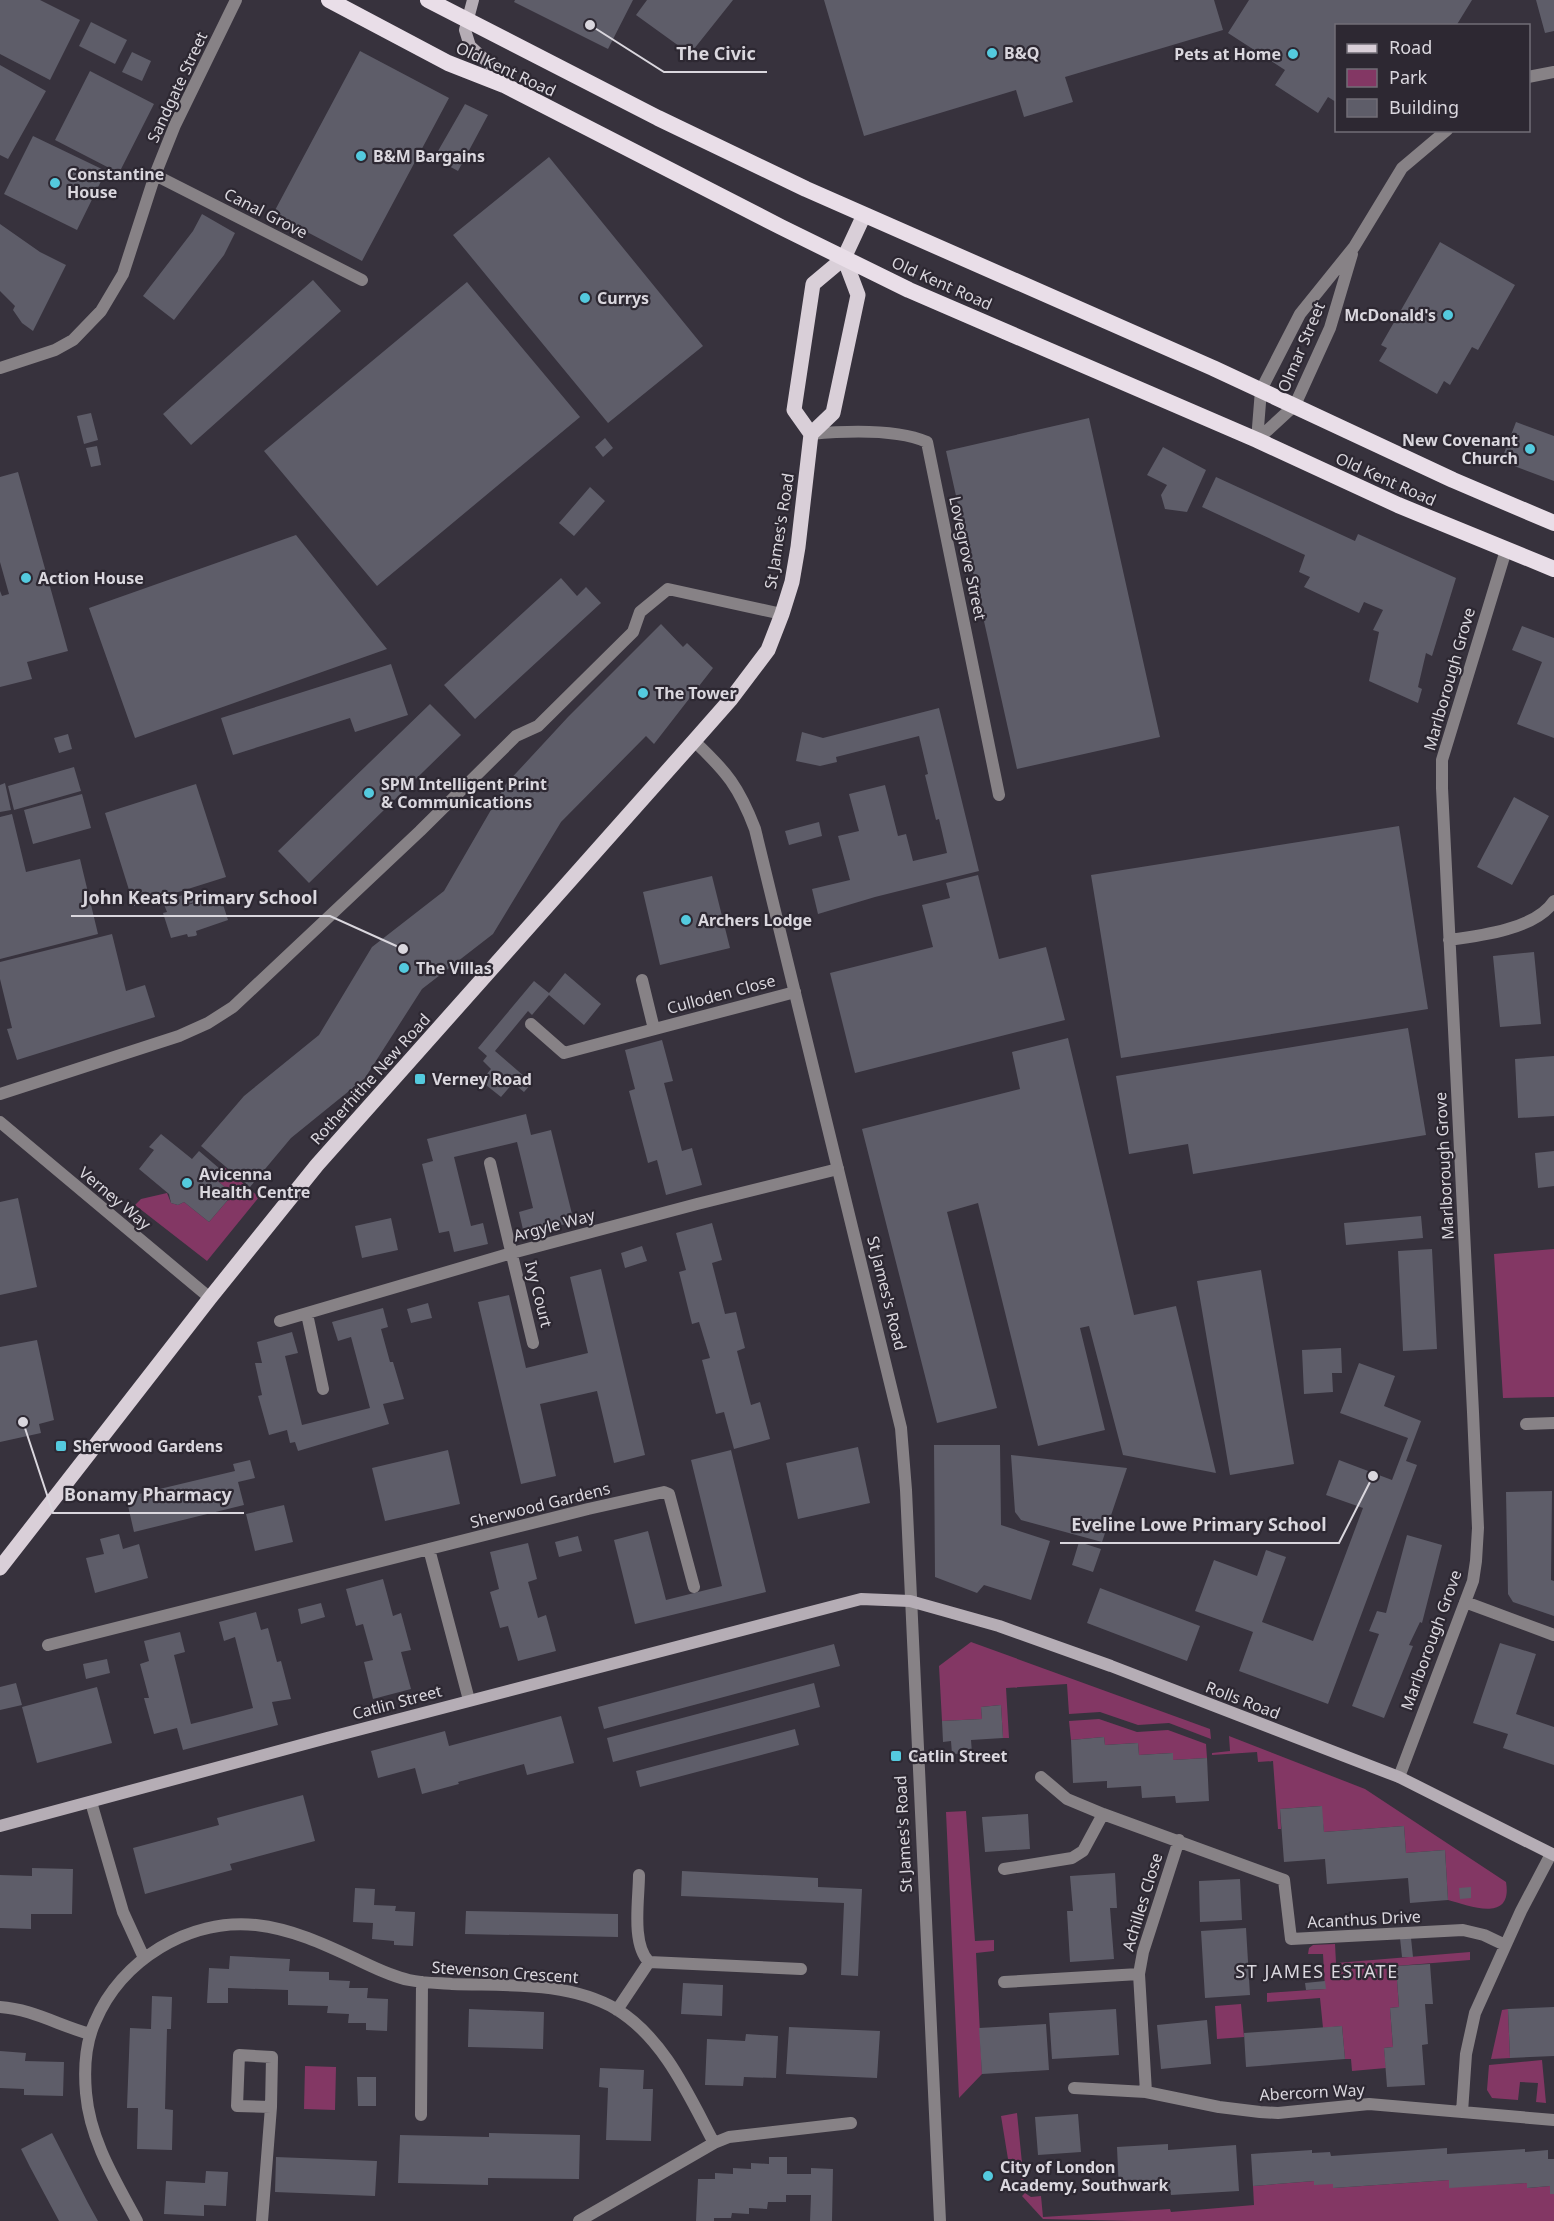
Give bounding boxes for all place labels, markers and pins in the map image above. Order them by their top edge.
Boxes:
callout: The Civic [664,36,767,72]
place label: B&Q [1004,42,1039,64]
place label: Pets at Home [1174,43,1281,65]
marker: B&Q [985,46,999,60]
marker: Pets at Home [1286,47,1300,61]
place label: B&M Bargains [373,145,485,167]
marker: B&M Bargains [354,149,368,163]
place label: Constantine House [67,163,164,203]
marker: Constantine House [48,176,62,190]
place label: Currys [597,287,649,309]
marker: Currys [578,291,592,305]
place label: McDonald's [1344,304,1436,326]
marker: McDonald's [1441,308,1455,322]
place label: New Covenant Church [1402,429,1518,469]
marker: New Covenant Church [1523,442,1537,456]
place label: Action House [38,567,144,589]
marker: Action House [19,571,33,585]
place label: The Tower [655,682,737,704]
marker: The Tower [636,686,650,700]
place label: SPM Intelligent Print & Communications [381,773,547,813]
marker: SPM Intelligent Print & Communications [362,786,376,800]
callout: John Keats Primary School [71,880,330,916]
place label: Archers Lodge [698,909,812,931]
marker: Archers Lodge [679,913,693,927]
place label: The Villas [416,957,492,979]
marker: The Villas [397,961,411,975]
place label: Verney Road [432,1068,532,1090]
marker: Verney Road [413,1072,427,1086]
place label: Avicenna Health Centre [199,1163,310,1203]
marker: Avicenna Health Centre [180,1176,194,1190]
place label: Sherwood Gardens [73,1435,223,1457]
marker: Sherwood Gardens [54,1439,68,1453]
callout: Bonamy Pharmacy [53,1477,244,1513]
callout: Eveline Lowe Primary School [1060,1507,1339,1543]
place label: Catlin Street [908,1745,1008,1767]
marker: Catlin Street [889,1749,903,1763]
place label: City of London Academy, Southwark [1000,2156,1168,2196]
marker: City of London Academy, Southwark [981,2169,995,2183]

